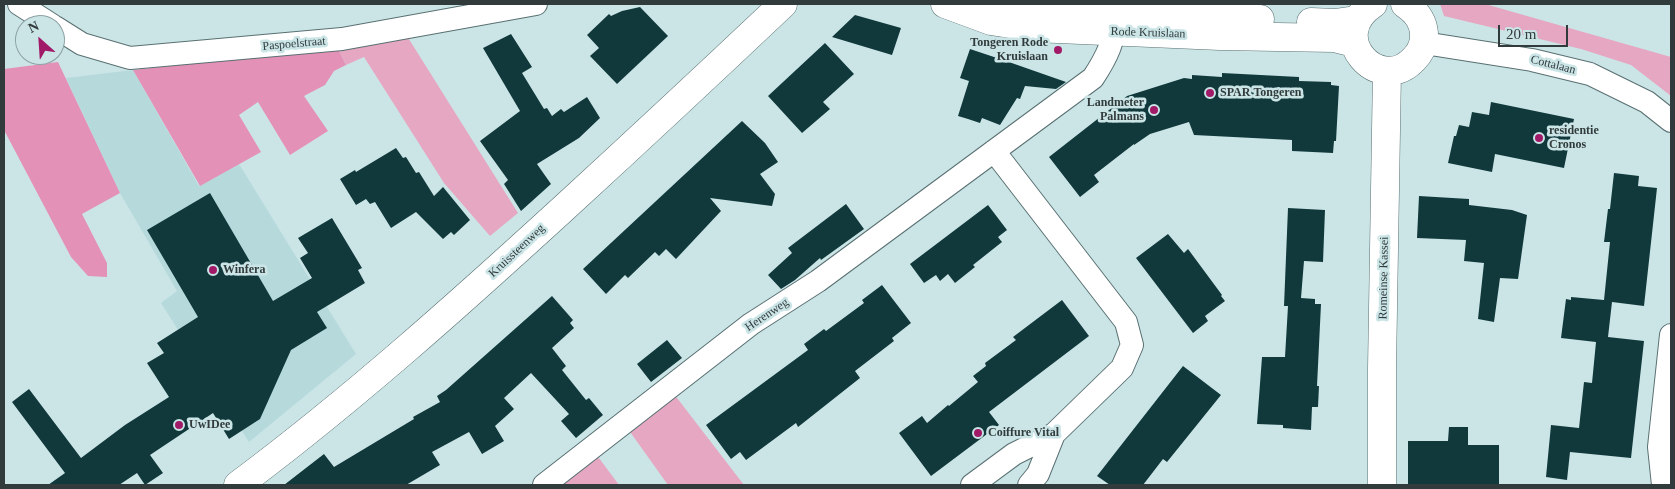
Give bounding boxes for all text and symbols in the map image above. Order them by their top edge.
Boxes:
north arrow [15,15,65,65]
scale bar [1500,15,1570,47]
text: N [26,18,41,36]
street label: Rode Kruislaan [1110,24,1186,42]
text: 20 m [1506,26,1536,42]
street label: Paspoelstraat [262,34,326,54]
place label: Tongeren Rode Kruislaan [970,36,1048,64]
marker: Tongeren Rode Kruislaan [1052,44,1064,56]
street label: Cottalaan [1529,52,1577,78]
place label: SPAR Tongeren [1220,86,1301,100]
marker: SPAR Tongeren [1204,87,1216,99]
place label: Landmeter Palmans [1087,96,1144,124]
marker: Landmeter Palmans [1148,104,1160,116]
place label: residentie Cronos [1549,124,1599,152]
marker: residentie Cronos [1533,132,1545,144]
street label: Kruissteenweg [486,221,548,281]
street label: Romeinse Kassei [1376,236,1392,320]
place label: Winfera [223,263,265,277]
marker: Winfera [207,264,219,276]
street label: Herenweg [743,295,791,335]
place label: UwIDee [189,418,230,432]
marker: UwIDee [173,419,185,431]
place label: Coiffure Vital [988,426,1059,440]
marker: Coiffure Vital [972,427,984,439]

